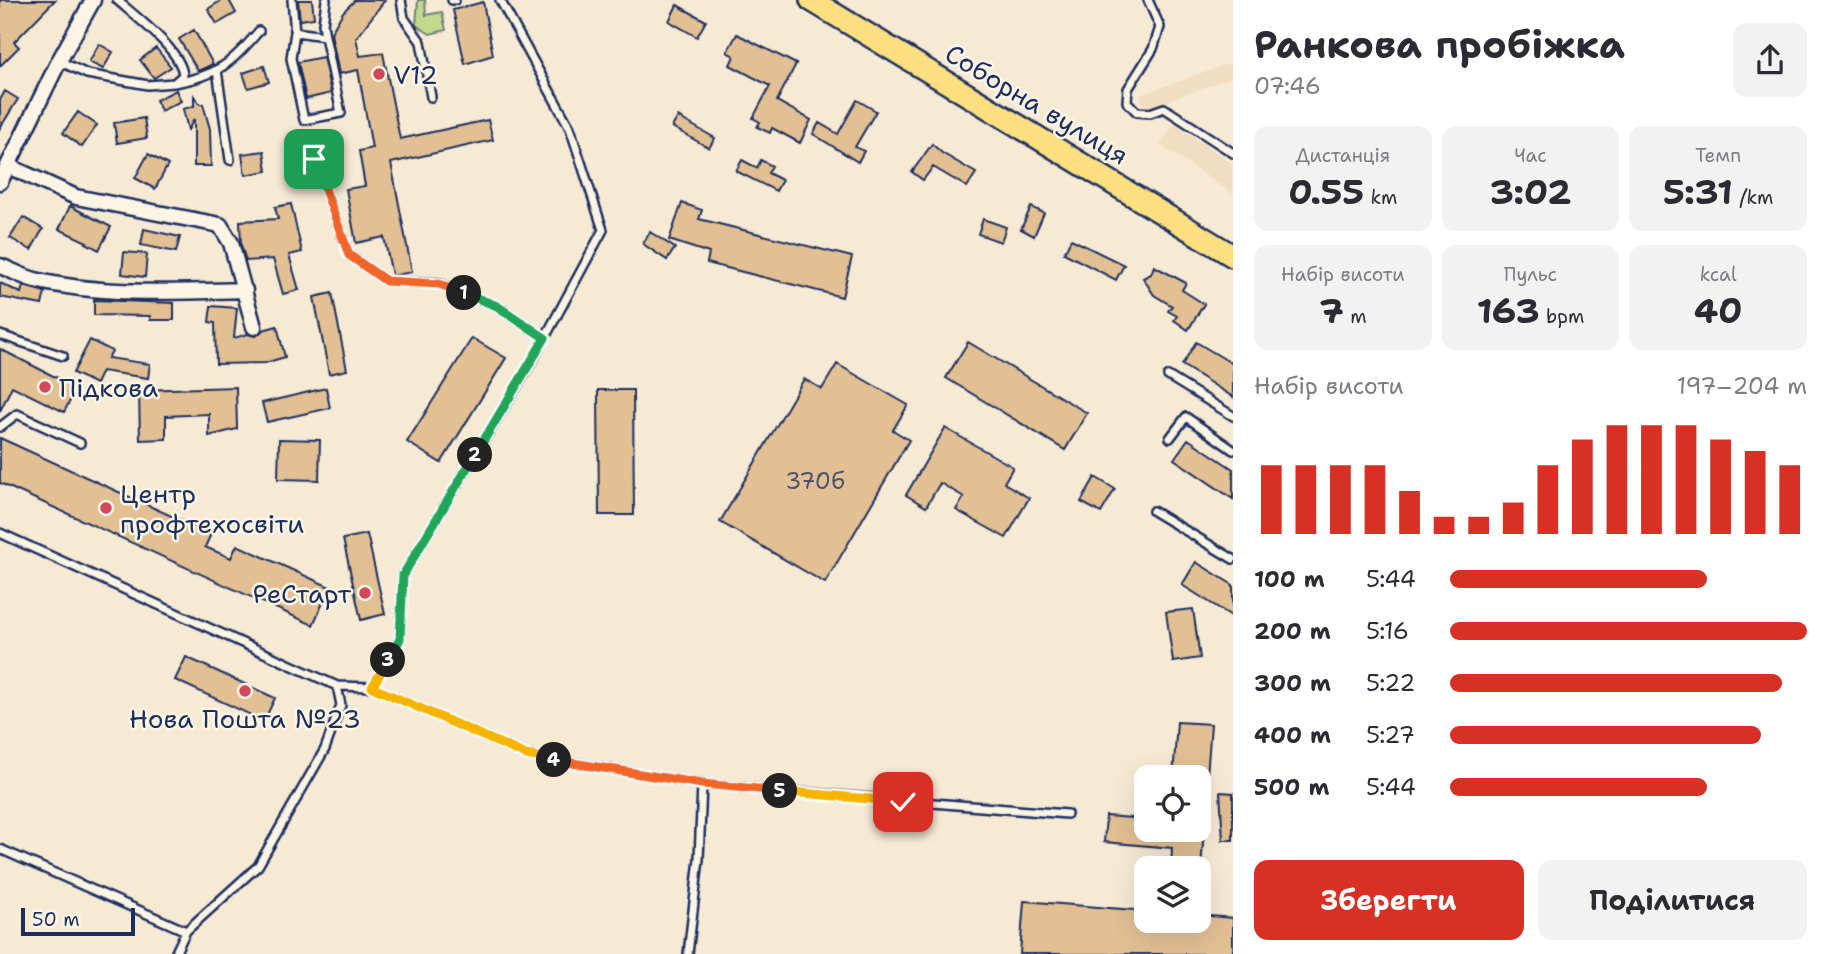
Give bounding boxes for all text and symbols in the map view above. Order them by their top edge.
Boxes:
text: Ранкова пробіжка [1254,19,1625,70]
button: share [1733,23,1807,97]
street label: Соборна вулиця [939,35,1135,173]
place label: V12 [393,57,438,92]
marker: V12 [371,66,387,82]
text: 07:46 [1254,71,1321,101]
pin [284,129,344,189]
icon: arrive [295,140,333,178]
text: Дистанція [1295,143,1390,168]
text: Час [1514,143,1547,168]
text: Темп [1695,143,1741,168]
text: 0.55 [1288,168,1364,215]
text: 3:02 [1489,168,1572,215]
text: 5:31 [1663,168,1733,215]
text: km [1364,185,1397,210]
text: /km [1733,185,1773,210]
text: Набір висоти [1281,262,1405,287]
text: Пульс [1504,262,1557,287]
text: kcal [1700,262,1737,287]
pin: 1 [447,276,482,310]
text: 1 [459,280,468,305]
text: 7 [1319,287,1344,334]
text: 163 [1477,287,1540,334]
text: 40 [1694,287,1743,334]
text: m [1344,304,1367,329]
text: bpm [1540,304,1584,329]
place label: Підкова [59,370,158,405]
text: Набір висоти [1254,371,1404,401]
text: 197–204 m [1677,371,1807,401]
marker: Підкова [37,379,53,395]
pin: 2 [458,438,492,472]
text: 2 [468,442,481,467]
house number: 370б [785,466,845,496]
place label: Центр профтехосвіти [120,476,304,541]
marker: Центр профтехосвіти [98,500,114,516]
text: 100 m [1254,564,1325,594]
text: 5:44 [1366,564,1416,594]
place label: РеСтарт [253,576,352,611]
marker: РеСтарт [357,585,373,601]
text: 200 m [1254,616,1331,646]
text: 5:16 [1366,616,1409,646]
pin: 3 [370,642,406,678]
text: 3 [381,647,394,672]
text: 300 m [1254,668,1331,698]
text: 5:22 [1366,668,1415,698]
marker: Нова Пошта №23 [237,683,253,699]
place label: Нова Пошта №23 [129,701,361,736]
text: 400 m [1254,720,1331,750]
text: 5:27 [1366,720,1415,750]
pin: 4 [536,742,572,778]
text: 4 [547,747,560,772]
map controls [1134,765,1211,933]
button: locate [1134,765,1211,842]
pin [873,772,933,832]
text: 500 m [1254,772,1329,802]
text: 5:44 [1366,772,1416,802]
pin: 5 [762,774,798,808]
text: 5 [774,778,785,803]
icon: check [884,783,922,821]
button: layers [1134,856,1211,933]
button: Зберегти [1254,860,1524,940]
button: Поділитися [1538,860,1807,940]
scale bar [21,905,135,937]
text: 50 m [32,907,80,932]

